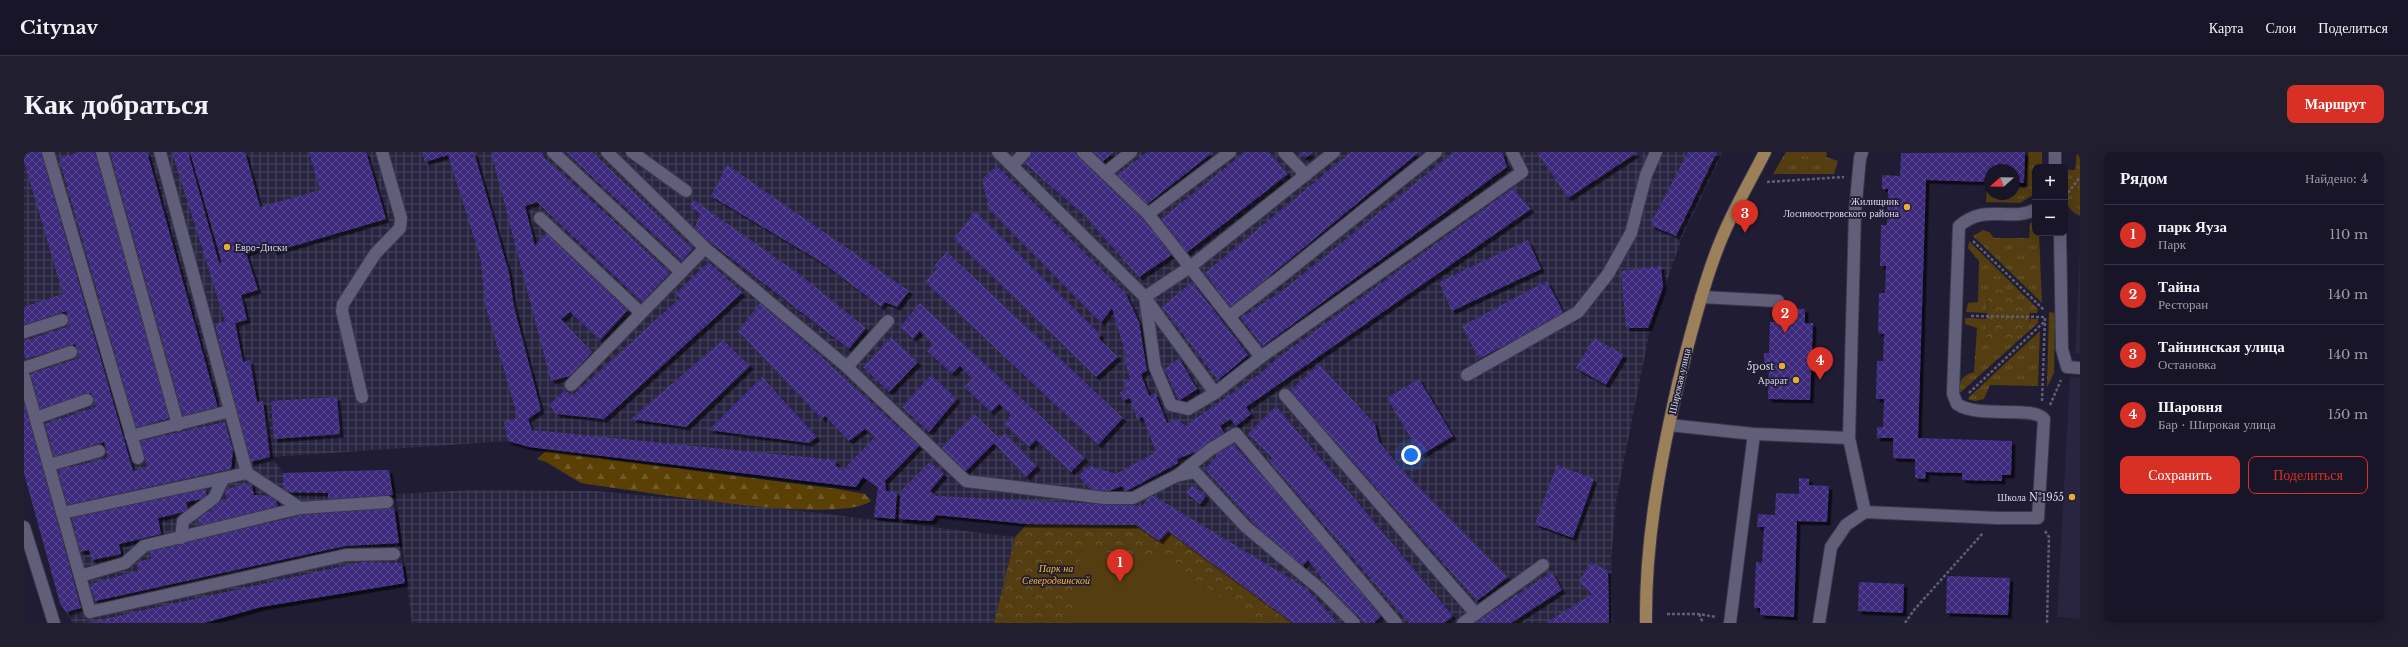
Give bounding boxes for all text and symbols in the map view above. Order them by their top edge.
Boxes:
text: Citynav [20,16,98,39]
text: Карта [2209,19,2243,37]
text: Слои [2265,19,2296,37]
text: Поделиться [2318,19,2388,37]
button: Маршрут [2287,85,2384,123]
text: Как добраться [24,87,209,122]
north arrow [1984,164,2020,200]
map controls [2032,164,2068,236]
button: + [2032,164,2068,200]
text: Рядом [2120,168,2168,189]
text: Найдено: 4 [2305,170,2368,187]
place label: Жилищник Лосиноостровского района [1783,195,1900,220]
pin: 3 [1732,200,1758,233]
button: − [2032,200,2068,236]
marker: Жилищник Лосиноостровского района [1902,202,1912,212]
text: парк Яуза [2158,217,2227,236]
text: 1 [2130,226,2136,243]
text: 110 m [2329,226,2368,243]
text: Парк [2158,236,2186,253]
place label: Евро-Диски [235,241,288,254]
marker: Евро-Диски [222,242,232,252]
text: Тайна [2158,277,2200,296]
text: 2 [2129,286,2137,303]
text: 140 m [2328,286,2368,303]
text: Ресторан [2158,296,2208,313]
pin: 2 [1772,300,1798,333]
text: Тайнинская улица [2158,337,2285,356]
text: 3 [2129,346,2137,363]
text: 140 m [2328,346,2368,363]
street label: Широкая улица [1666,347,1693,415]
pin: 4 [1807,347,1833,380]
text: Остановка [2158,356,2216,373]
place label: 5post [1747,360,1774,373]
marker: 5post [1777,361,1787,371]
place label: Арарат [1758,374,1789,387]
marker: Арарат [1791,375,1801,385]
text: Шаровня [2158,397,2222,416]
text: 4 [2129,406,2137,423]
text: 150 m [2328,406,2368,423]
text: Бар · Широкая улица [2158,416,2276,433]
your location [1401,445,1421,465]
button: Сохранить [2120,456,2240,494]
button: Поделиться [2248,456,2368,494]
place label: Школа №1955 [1997,491,2064,504]
marker: Школа №1955 [2067,492,2077,502]
pin: 1 [1107,549,1133,582]
park label: Парк на Северодвинской [1022,562,1090,587]

